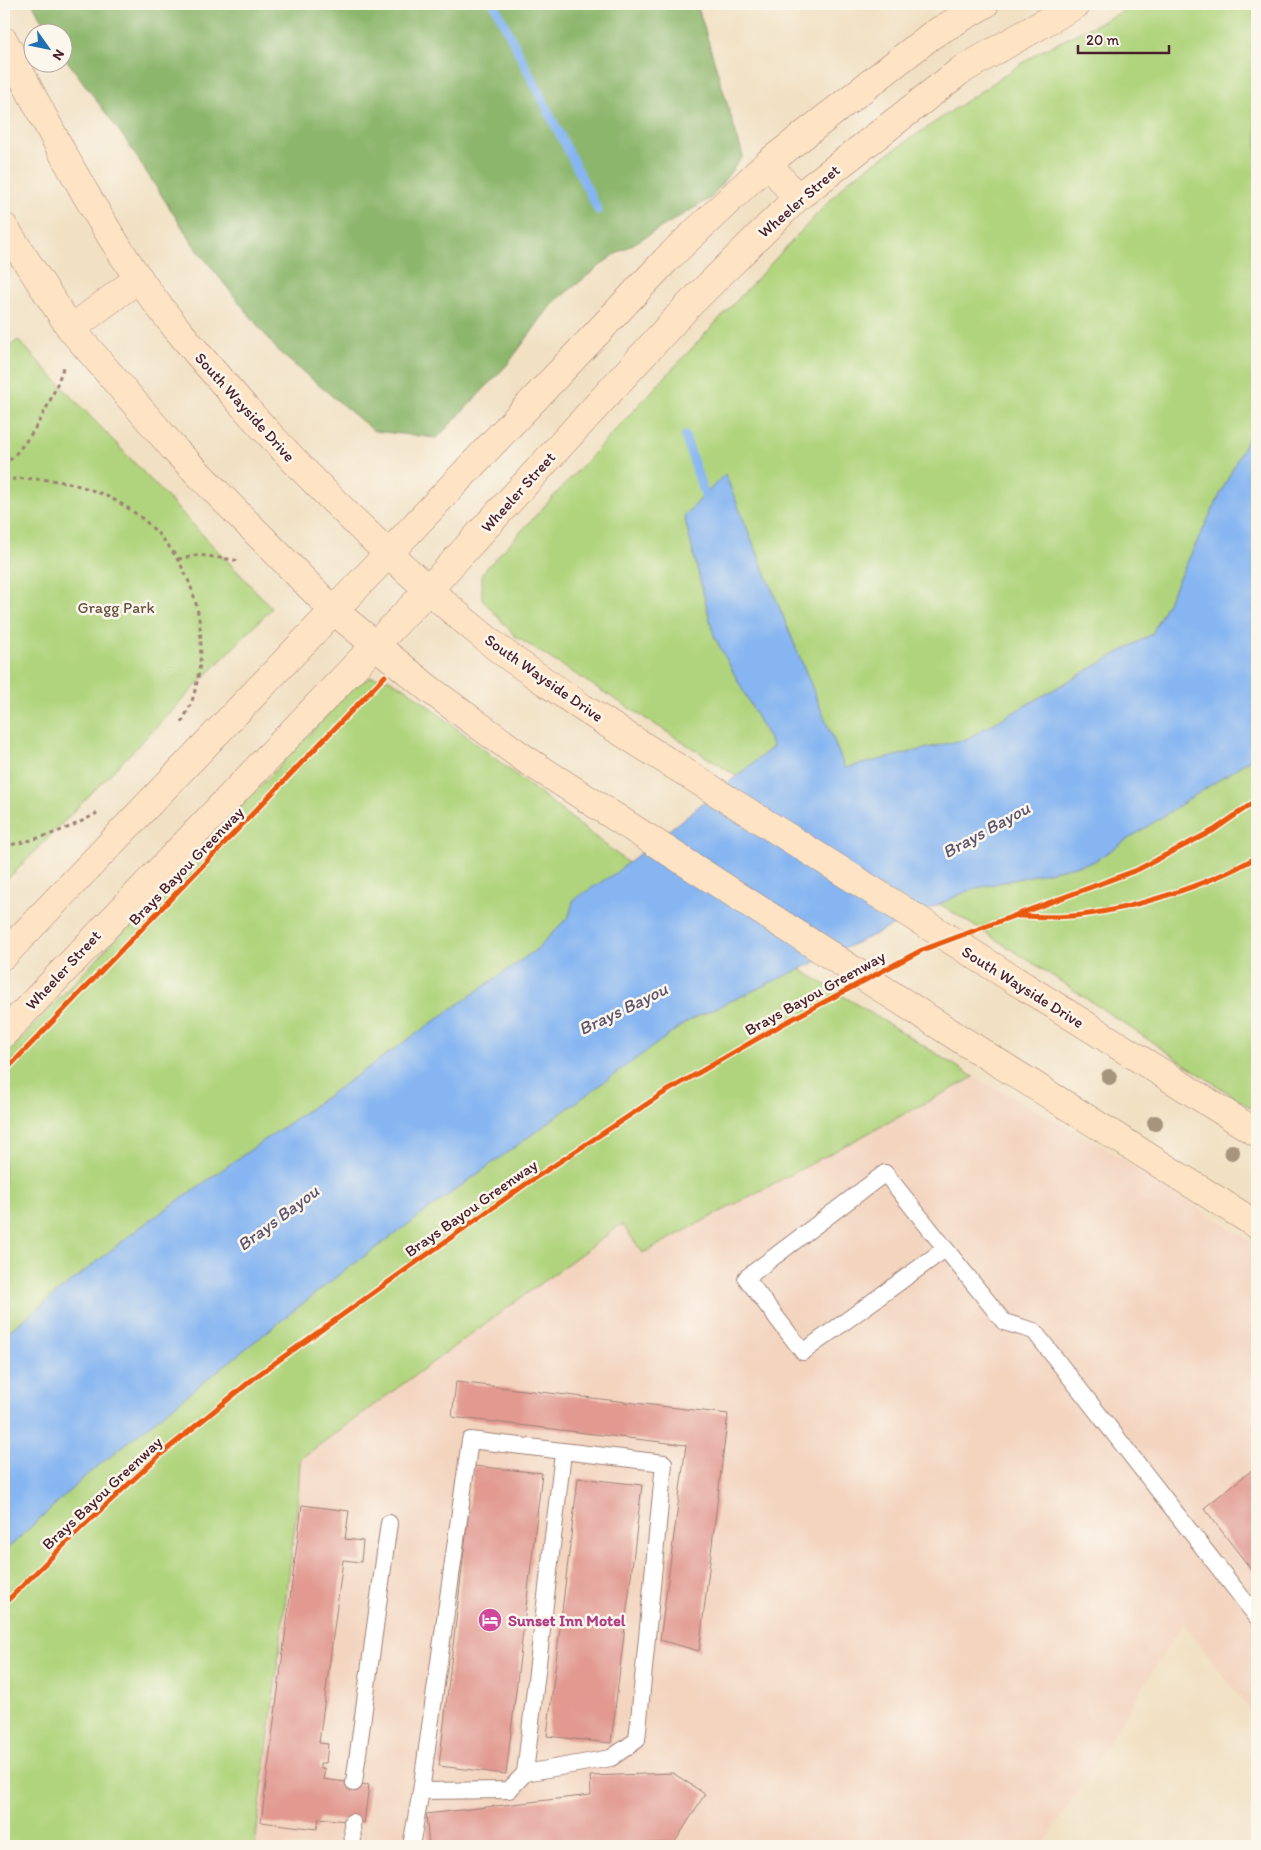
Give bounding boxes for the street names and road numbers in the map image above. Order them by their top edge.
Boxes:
street label: Wheeler Street [754,160,844,242]
street label: South Wayside Drive [191,349,299,465]
street label: Wheeler Street [477,448,559,536]
street label: South Wayside Drive [481,630,607,726]
street label: Brays Bayou Greenway [124,802,248,929]
street label: Wheeler Street [21,926,105,1014]
street label: South Wayside Drive [958,942,1088,1032]
street label: Brays Bayou Greenway [742,946,889,1039]
street label: Brays Bayou Greenway [401,1155,541,1261]
street label: Brays Bayou Greenway [38,1432,166,1554]

